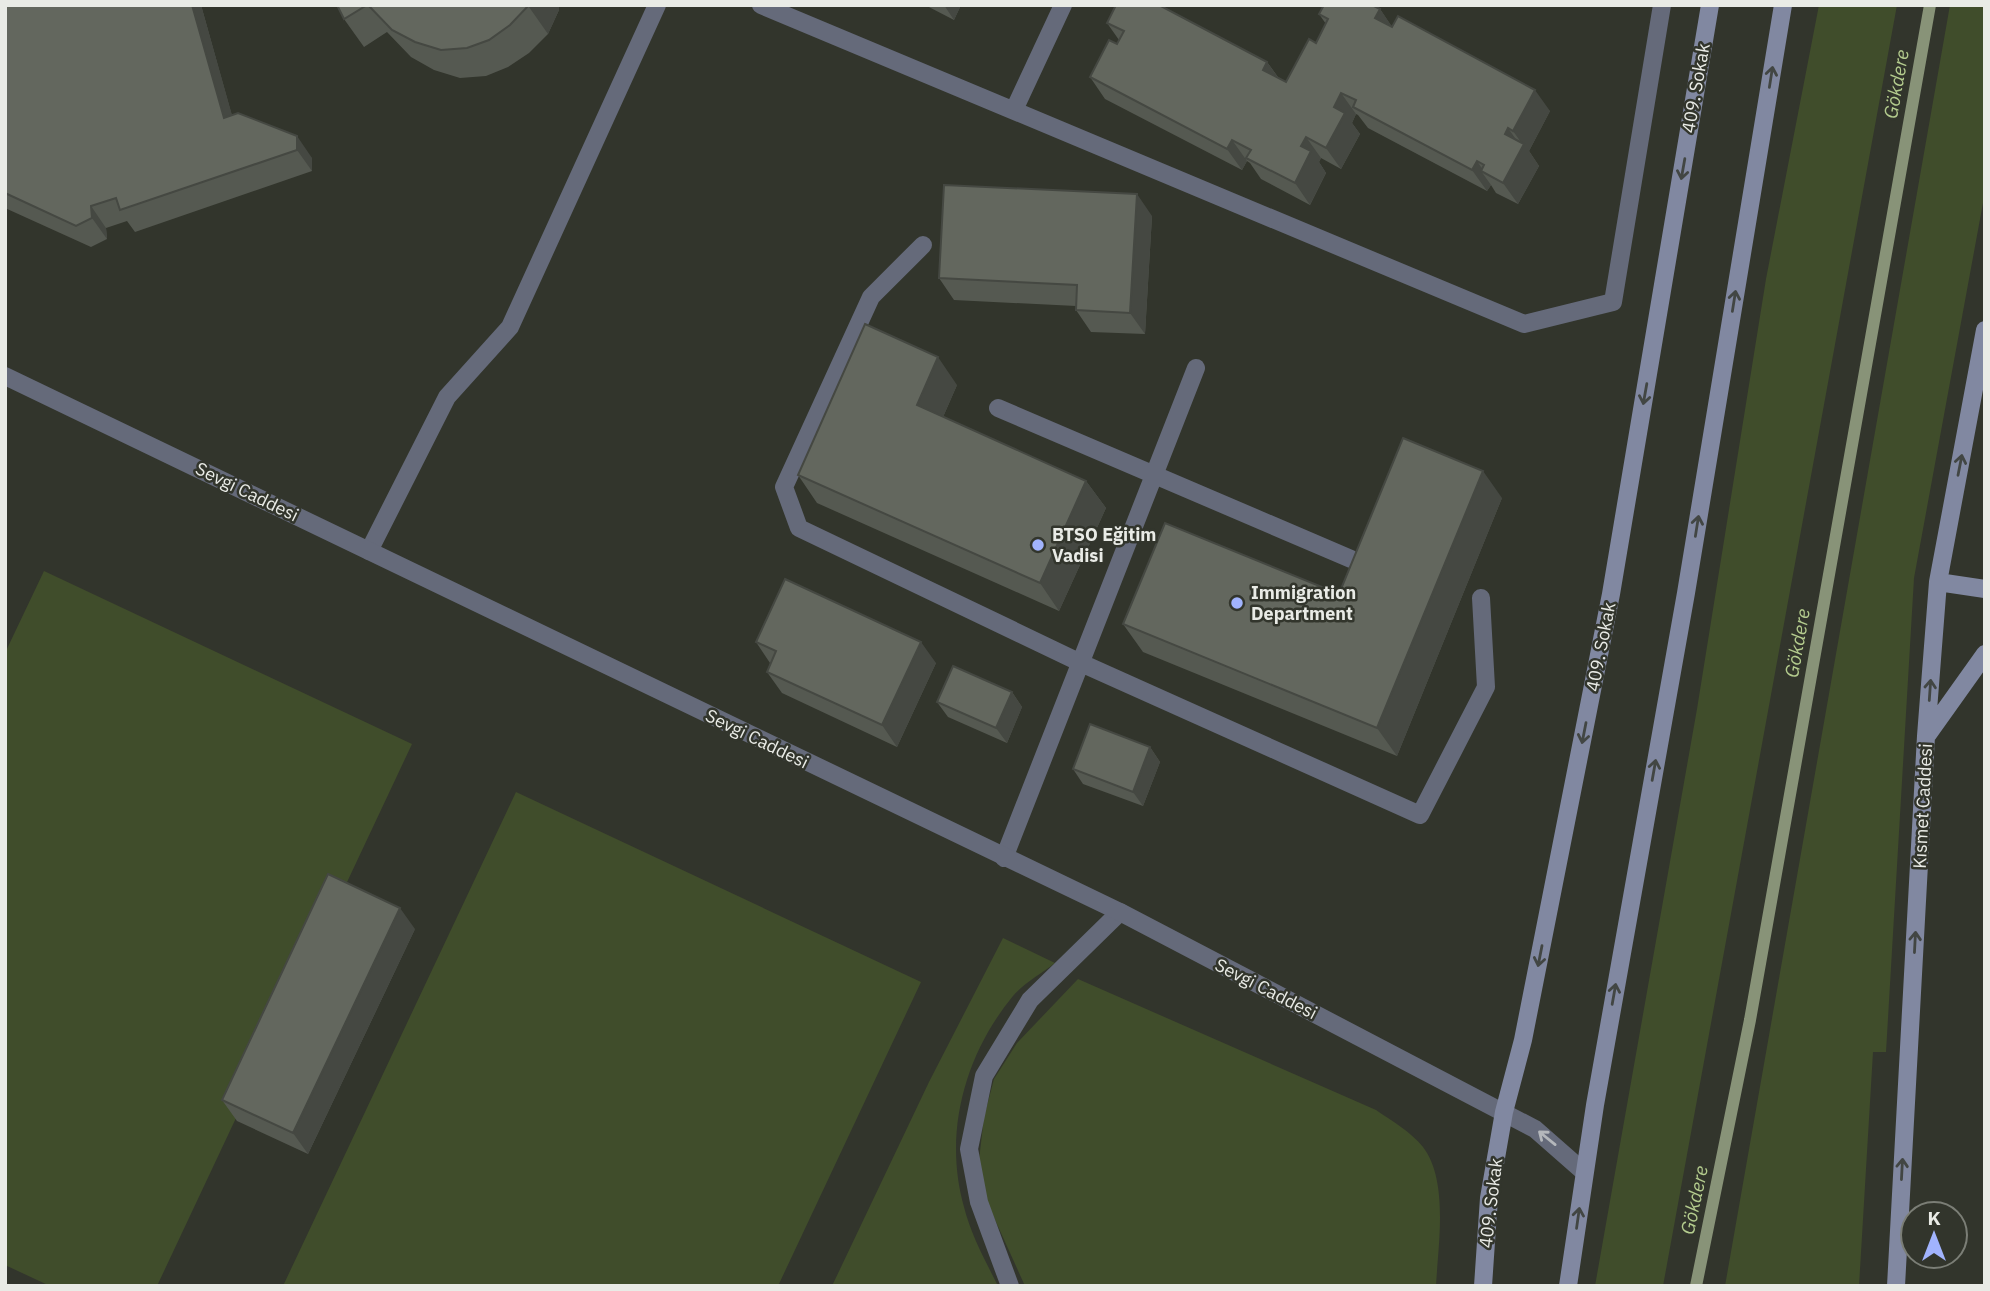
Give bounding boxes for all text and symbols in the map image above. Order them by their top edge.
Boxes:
street label: 409. Sokak [1676,41,1715,135]
water label: Gökdere [1878,47,1914,120]
one-way arrow [1765,66,1778,89]
one-way arrow [1676,157,1689,180]
one-way arrow [1728,291,1741,313]
one-way arrow [1638,382,1651,404]
one-way arrow [1953,454,1967,477]
street label: Sevgi Caddesi [192,457,303,526]
one-way arrow [1691,515,1704,538]
place label: BTSO Eğitim Vadisi [1052,523,1156,567]
marker: BTSO Eğitim Vadisi [1030,537,1046,553]
place label: Immigration Department [1251,581,1356,625]
marker: Immigration Department [1229,595,1245,611]
street label: 409. Sokak [1581,600,1621,694]
water label: Gökdere [1779,606,1815,679]
one-way arrow [1924,679,1937,702]
street label: Sevgi Caddesi [702,704,813,773]
one-way arrow [1576,721,1590,744]
street label: Kısmet Caddesi [1908,743,1937,869]
one-way arrow [1648,759,1661,782]
one-way arrow [1909,931,1922,953]
one-way arrow [1532,944,1546,967]
street label: Sevgi Caddesi [1211,953,1321,1024]
one-way arrow [1608,983,1621,1006]
one-way arrow [1539,1131,1557,1146]
street label: 409. Sokak [1474,1156,1507,1249]
one-way arrow [1896,1157,1909,1180]
water label: Gökdere [1675,1163,1713,1237]
north arrow [1899,1200,1969,1270]
text: K [1927,1206,1941,1230]
one-way arrow [1571,1207,1584,1230]

